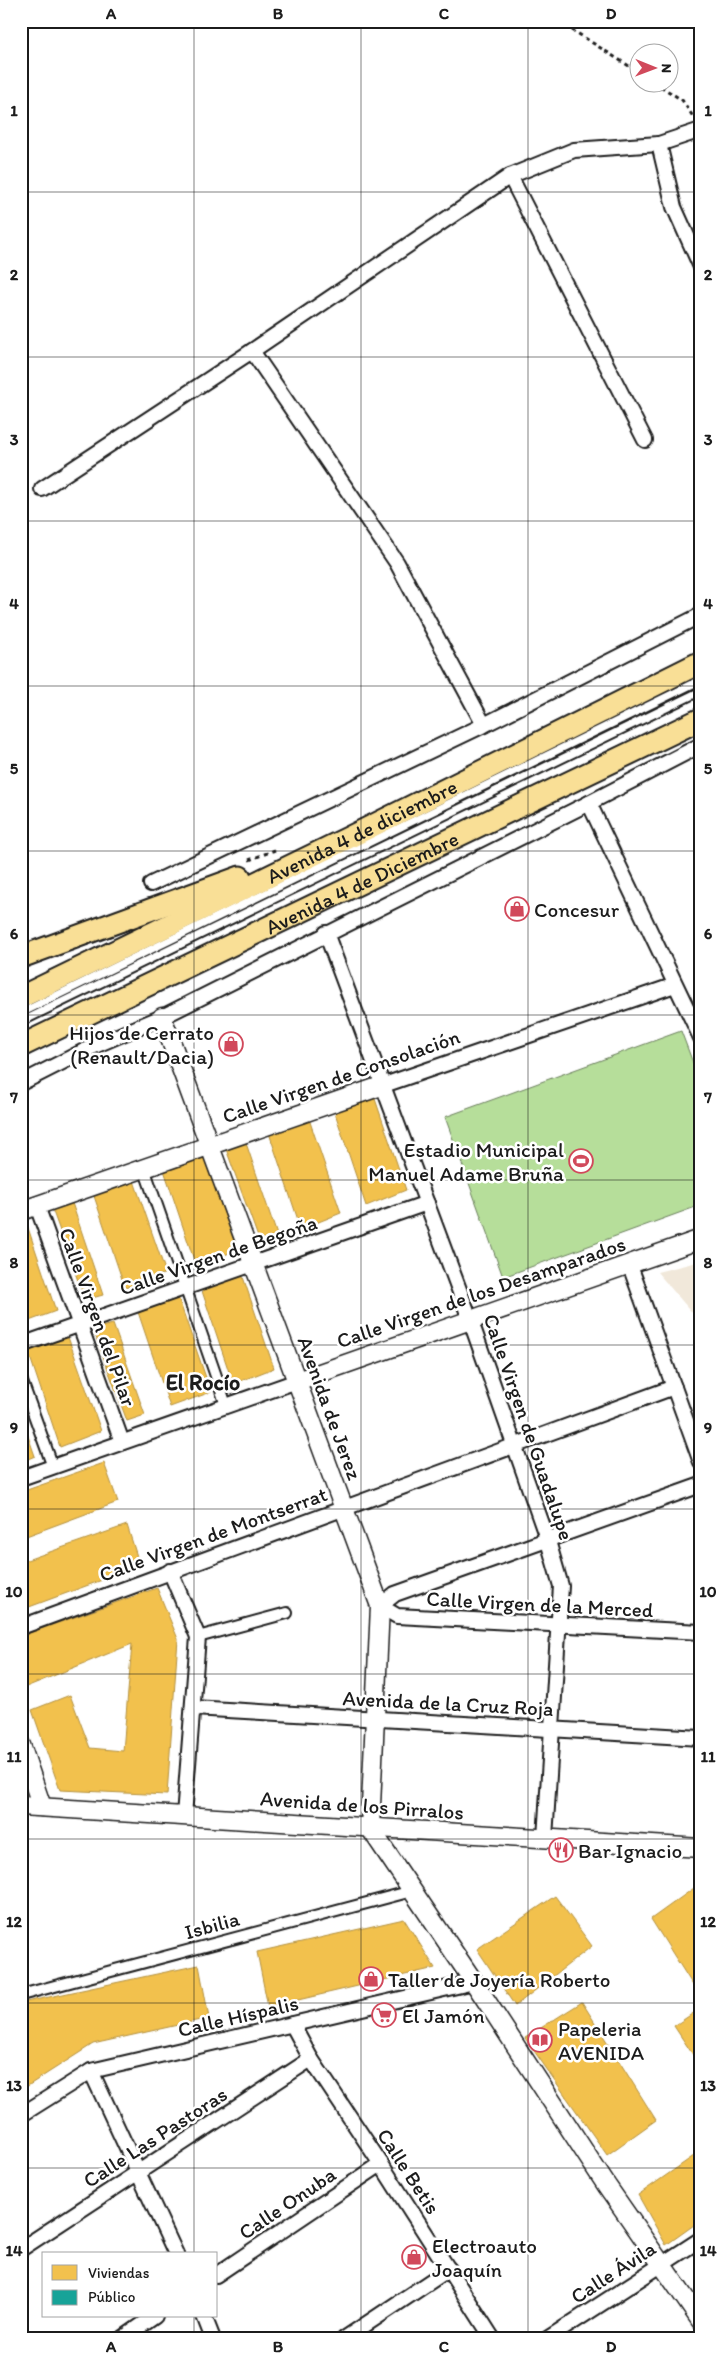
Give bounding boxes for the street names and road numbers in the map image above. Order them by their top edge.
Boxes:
street label: Avenida 4 de diciembre [262,773,461,888]
street label: Avenida 4 de Diciembre [261,825,462,939]
street label: Calle Virgen de Consolación [219,1024,463,1128]
street label: Calle Virgen de Begoña [116,1209,320,1301]
street label: Calle Virgen del Pilar [54,1224,142,1410]
street label: Calle Virgen de los Desamparados [333,1231,629,1353]
street label: Calle Virgen de Guadalupe [478,1311,580,1543]
street label: Avenida de Jerez [292,1333,368,1483]
street label: Calle Virgen de Montserrat [96,1481,330,1587]
street label: Calle Virgen de la Merced [426,1586,655,1622]
street label: Avenida de la Cruz Roja [342,1685,554,1721]
street label: Avenida de los Pirralos [259,1785,465,1825]
street label: Isbilia [182,1906,242,1944]
street label: Calle Híspalis [175,1990,301,2042]
street label: Calle Las Pastoras [78,2081,232,2193]
street label: Calle Betis [372,2123,446,2219]
street label: Calle Onuba [234,2161,340,2245]
street label: Calle Ávila [566,2235,660,2309]

